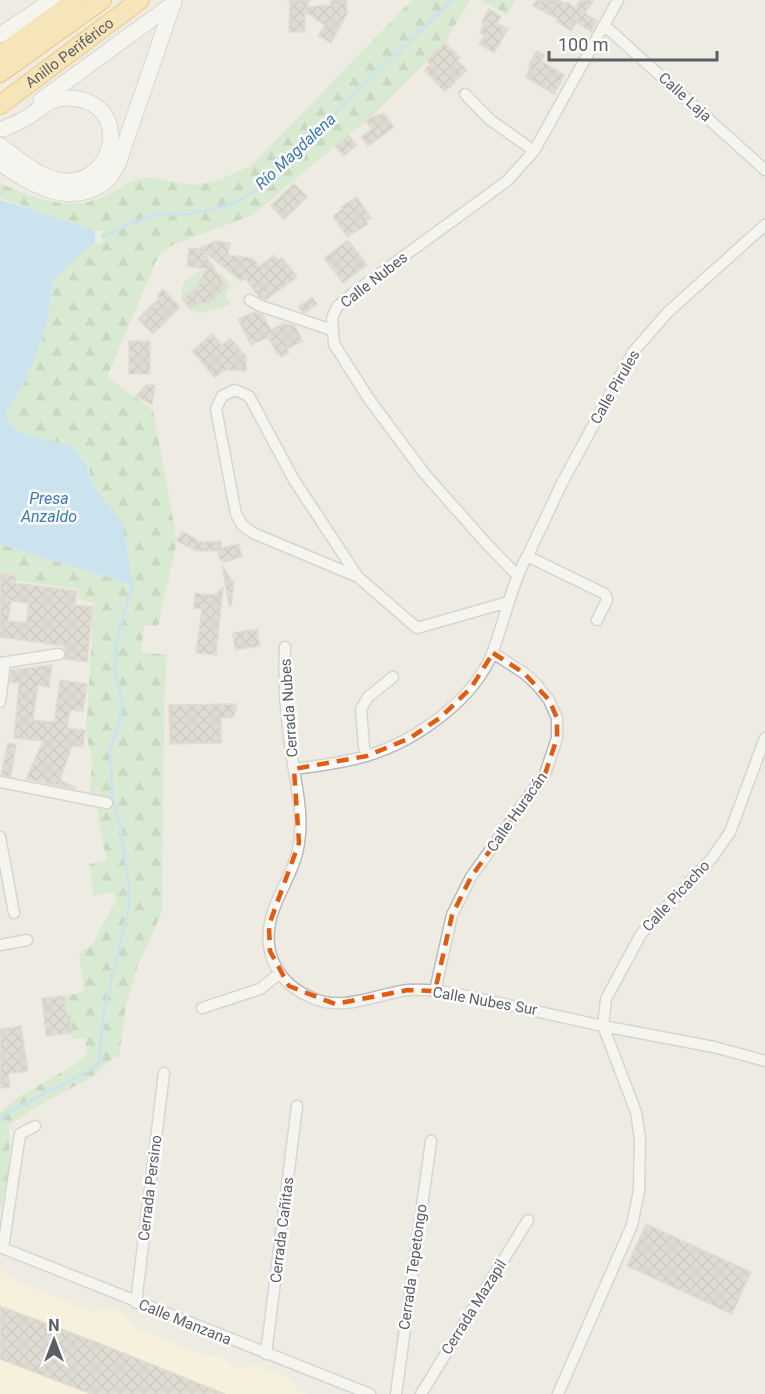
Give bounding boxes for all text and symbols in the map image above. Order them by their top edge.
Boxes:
street label: Anillo Periférico [22,14,117,92]
scale bar [549,24,717,62]
text: 100 m [558,34,609,55]
street label: Calle Laja [655,69,715,125]
water label: Río Magdalena [251,109,340,193]
street label: Calle Nubes [337,248,411,312]
street label: Calle Pirules [587,347,643,427]
water label: Presa Anzaldo [20,489,77,526]
street label: Cerrada Nubes [277,658,301,758]
street label: Calle Huracán [483,769,551,855]
street label: Calle Picacho [638,857,714,935]
street label: Calle Nubes Sur [431,983,539,1019]
street label: Cerrada Persino [135,1134,165,1242]
street label: Cerrada Cañitas [267,1176,297,1284]
street label: Cerrada Tepetongo [395,1203,431,1331]
street label: Cerrada Mazapil [438,1256,510,1358]
street label: Calle Manzana [136,1295,234,1349]
north arrow [24,1310,84,1370]
text: N [48,1316,60,1335]

